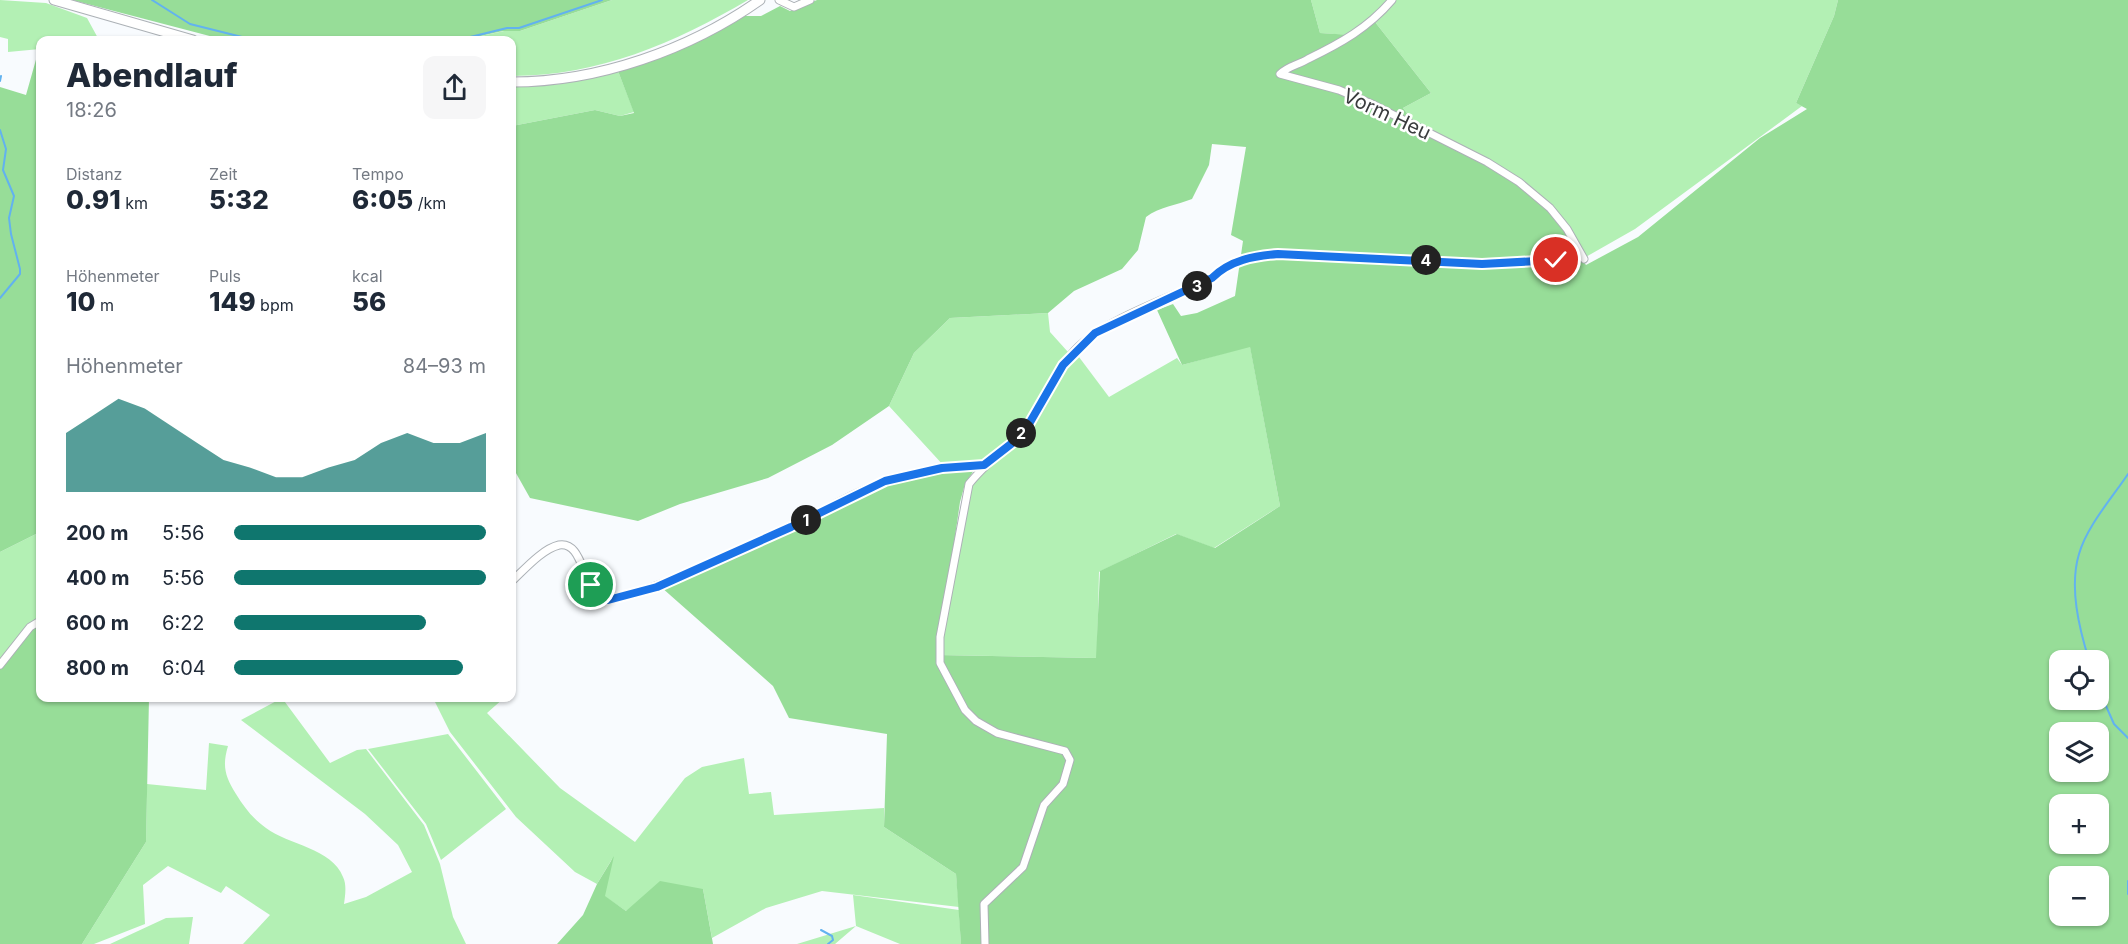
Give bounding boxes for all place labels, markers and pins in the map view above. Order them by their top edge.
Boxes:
pin [1530,234,1581,285]
pin: 4 [1411,245,1441,275]
pin: 3 [1182,271,1212,301]
pin: 2 [1006,418,1036,448]
pin: 1 [791,505,821,535]
pin [565,559,616,610]

